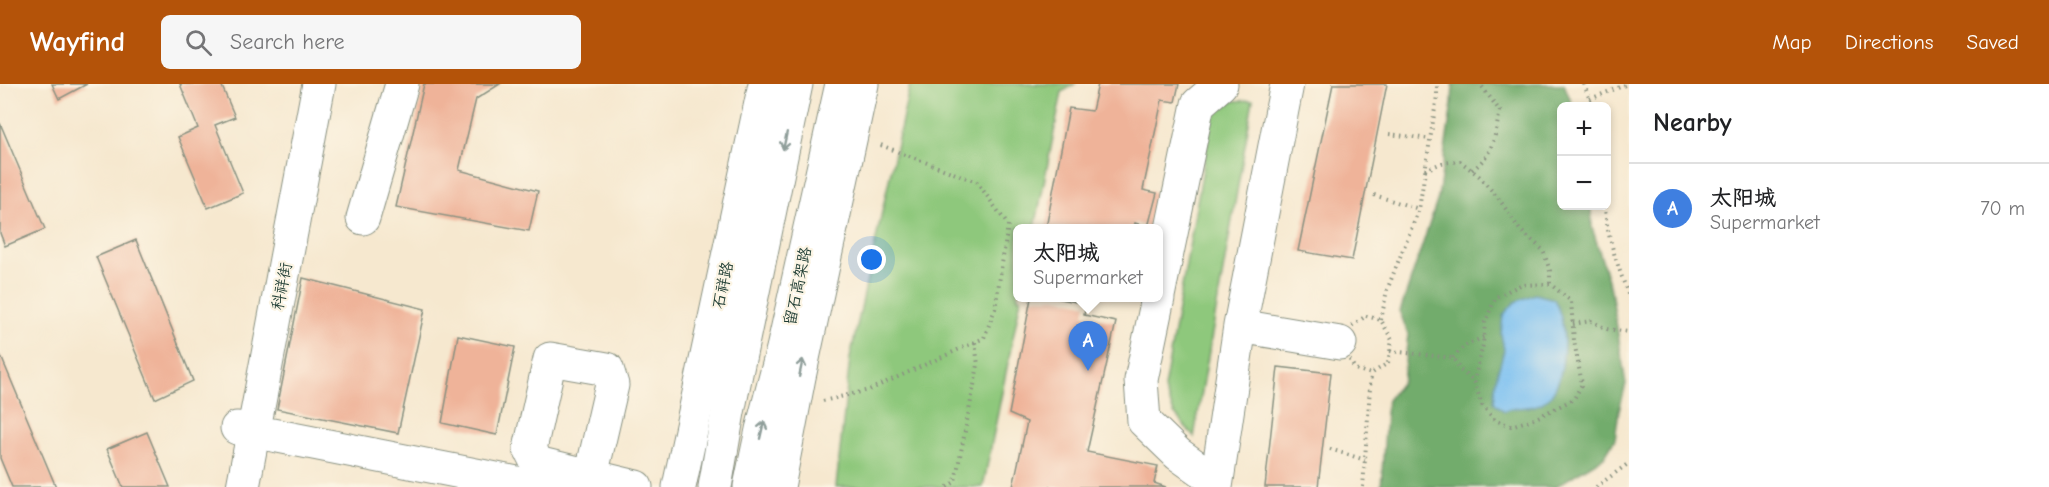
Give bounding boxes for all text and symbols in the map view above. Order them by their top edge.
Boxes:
search box [161,15,581,69]
text: Wayfind [30,26,125,58]
icon: search [182,26,215,59]
text: Search here [230,29,345,55]
text: Map [1772,30,1812,54]
text: Directions [1845,30,1934,54]
text: Saved [1967,30,2019,54]
map controls [1557,102,1611,210]
button: + [1557,102,1611,156]
text: Nearby [1653,108,1732,138]
one-way arrow [778,132,790,151]
button: − [1557,156,1611,210]
text: 太阳城 [1710,185,1776,211]
text: A [1667,197,1678,220]
text: 70 m [1980,197,2025,220]
text: Supermarket [1710,211,1820,234]
popup [1013,224,1163,302]
text: 太阳城 [1033,240,1099,266]
street label: 留石高架路 [781,245,815,327]
your location [857,245,886,274]
street label: 石祥路 [709,260,737,311]
street label: 科祥街 [269,261,295,311]
text: Supermarket [1033,266,1143,289]
pin: A [1068,322,1108,371]
one-way arrow [796,358,807,378]
one-way arrow [757,421,768,440]

